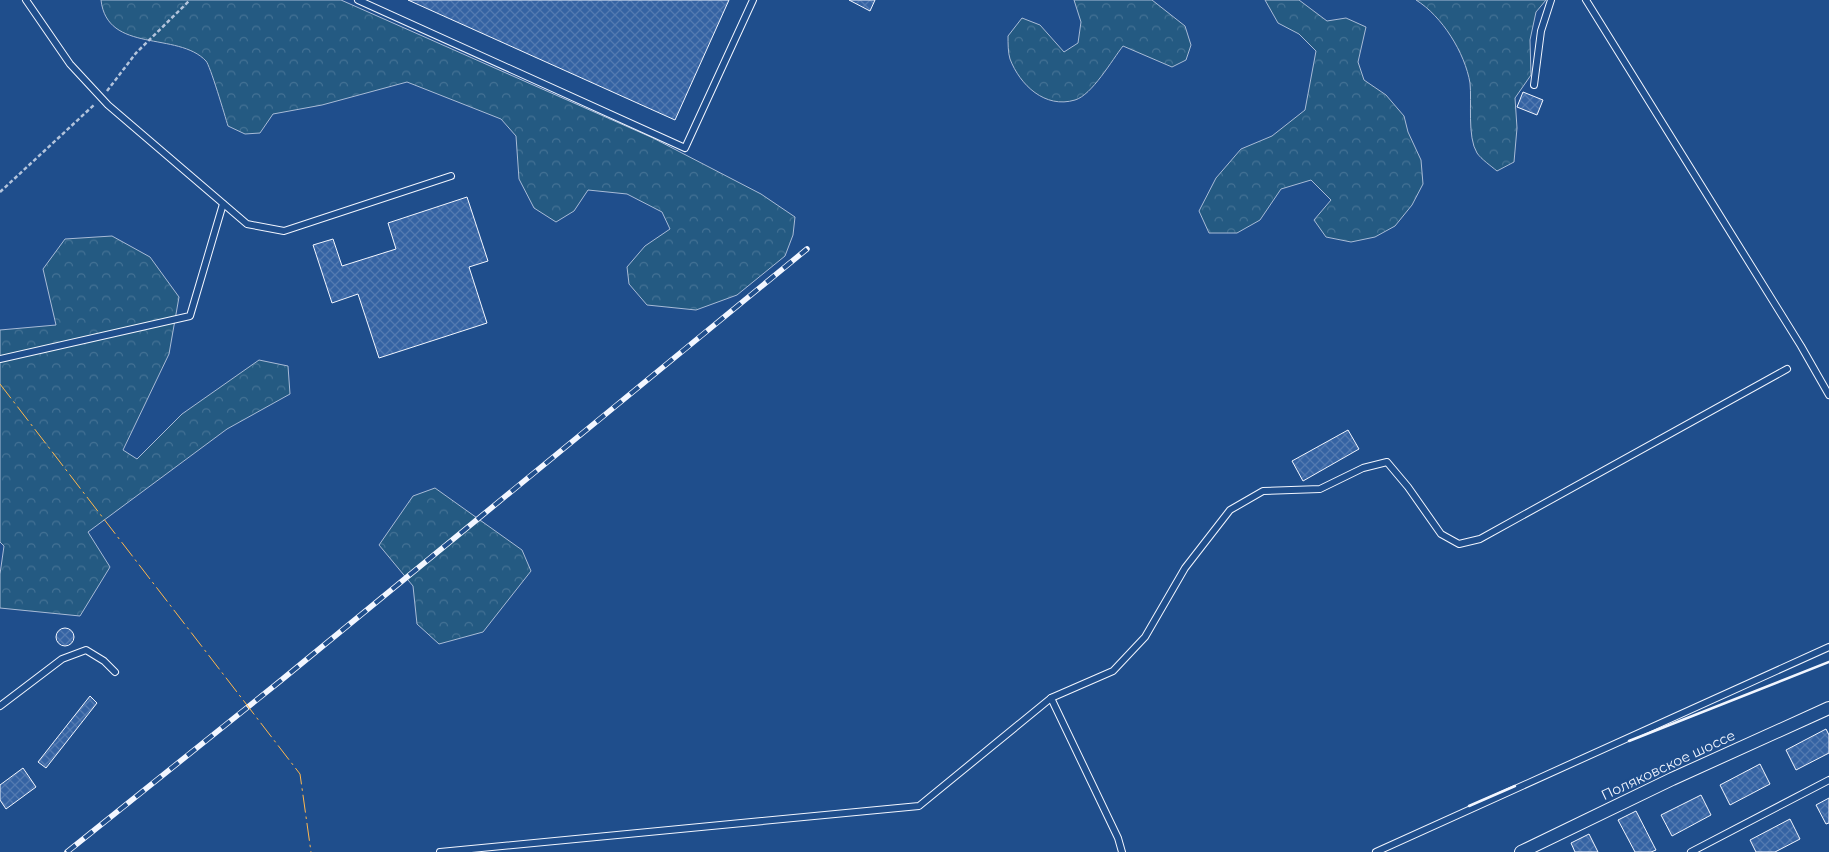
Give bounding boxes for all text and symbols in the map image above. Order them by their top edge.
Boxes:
street label: Поляковское шоссе [1598,726,1738,804]

